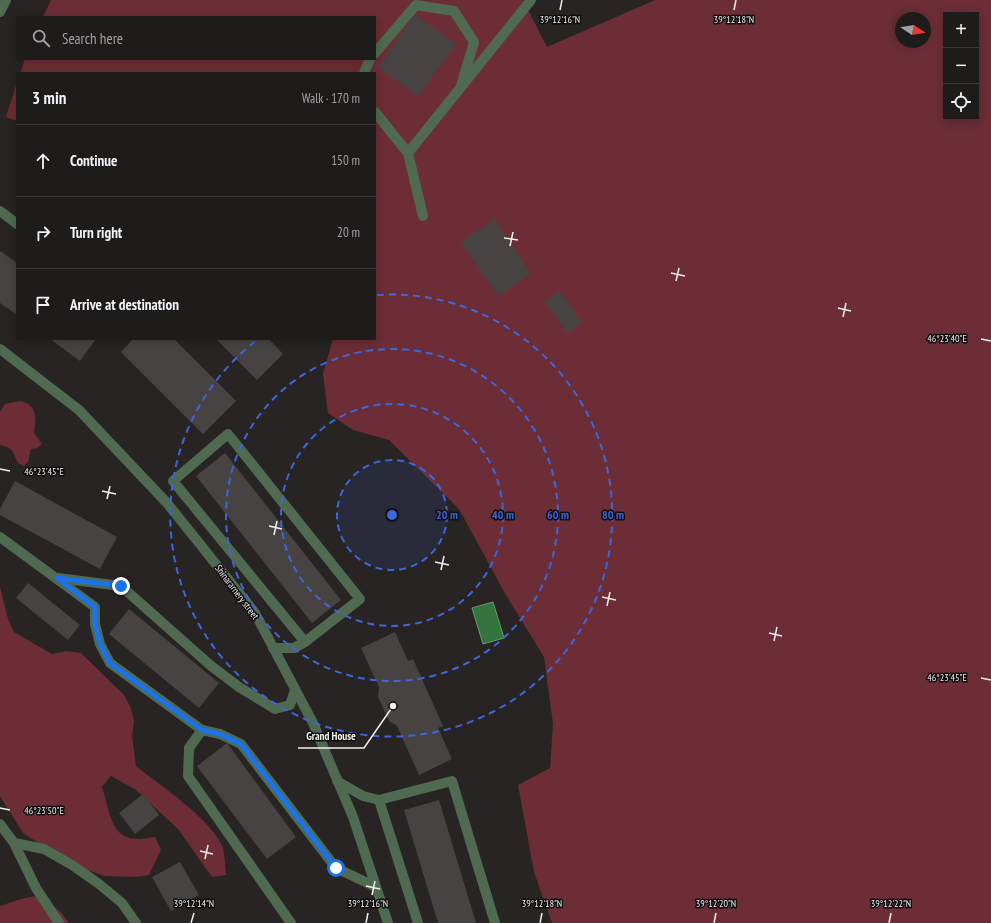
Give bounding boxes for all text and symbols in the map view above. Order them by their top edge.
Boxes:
north arrow [895,12,931,48]
map controls [943,12,979,120]
button: + [943,12,979,48]
text: 39°12'16"N [540,13,580,26]
text: 39°12'18"N [714,13,754,26]
search box [16,16,376,60]
icon: search [30,27,52,49]
text: Search here [62,29,123,48]
button: − [943,48,979,84]
button: locate [943,84,979,120]
text: 3 min [32,87,66,109]
text: Walk · 170 m [302,90,360,107]
icon: ahead [32,150,54,172]
text: Continue [70,151,117,170]
text: 150 m [331,152,360,169]
icon: right [32,222,54,244]
text: Turn right [70,223,122,242]
text: 20 m [337,224,360,241]
icon: arrive [32,294,54,316]
text: Arrive at destination [70,295,179,314]
text: 46°23'40"E [927,332,967,345]
text: 46°23'45"E [24,465,64,478]
text: 20 m [436,507,458,522]
text: 40 m [492,507,514,522]
text: 60 m [547,507,569,522]
text: 80 m [602,507,624,522]
centre of rings [385,508,399,522]
street label: Shinararnery street [212,562,262,622]
route end [112,577,130,595]
text: 46°23'45"E [927,671,967,684]
callout: Grand House [298,725,364,748]
text: Grand House [306,729,356,743]
text: 46°23'50"E [24,804,64,817]
route start [327,859,345,877]
text: 39°12'14"N [174,897,214,910]
text: 39°12'16"N [348,897,388,910]
text: 39°12'18"N [522,897,562,910]
text: 39°12'20"N [696,897,736,910]
text: 39°12'22"N [871,897,911,910]

